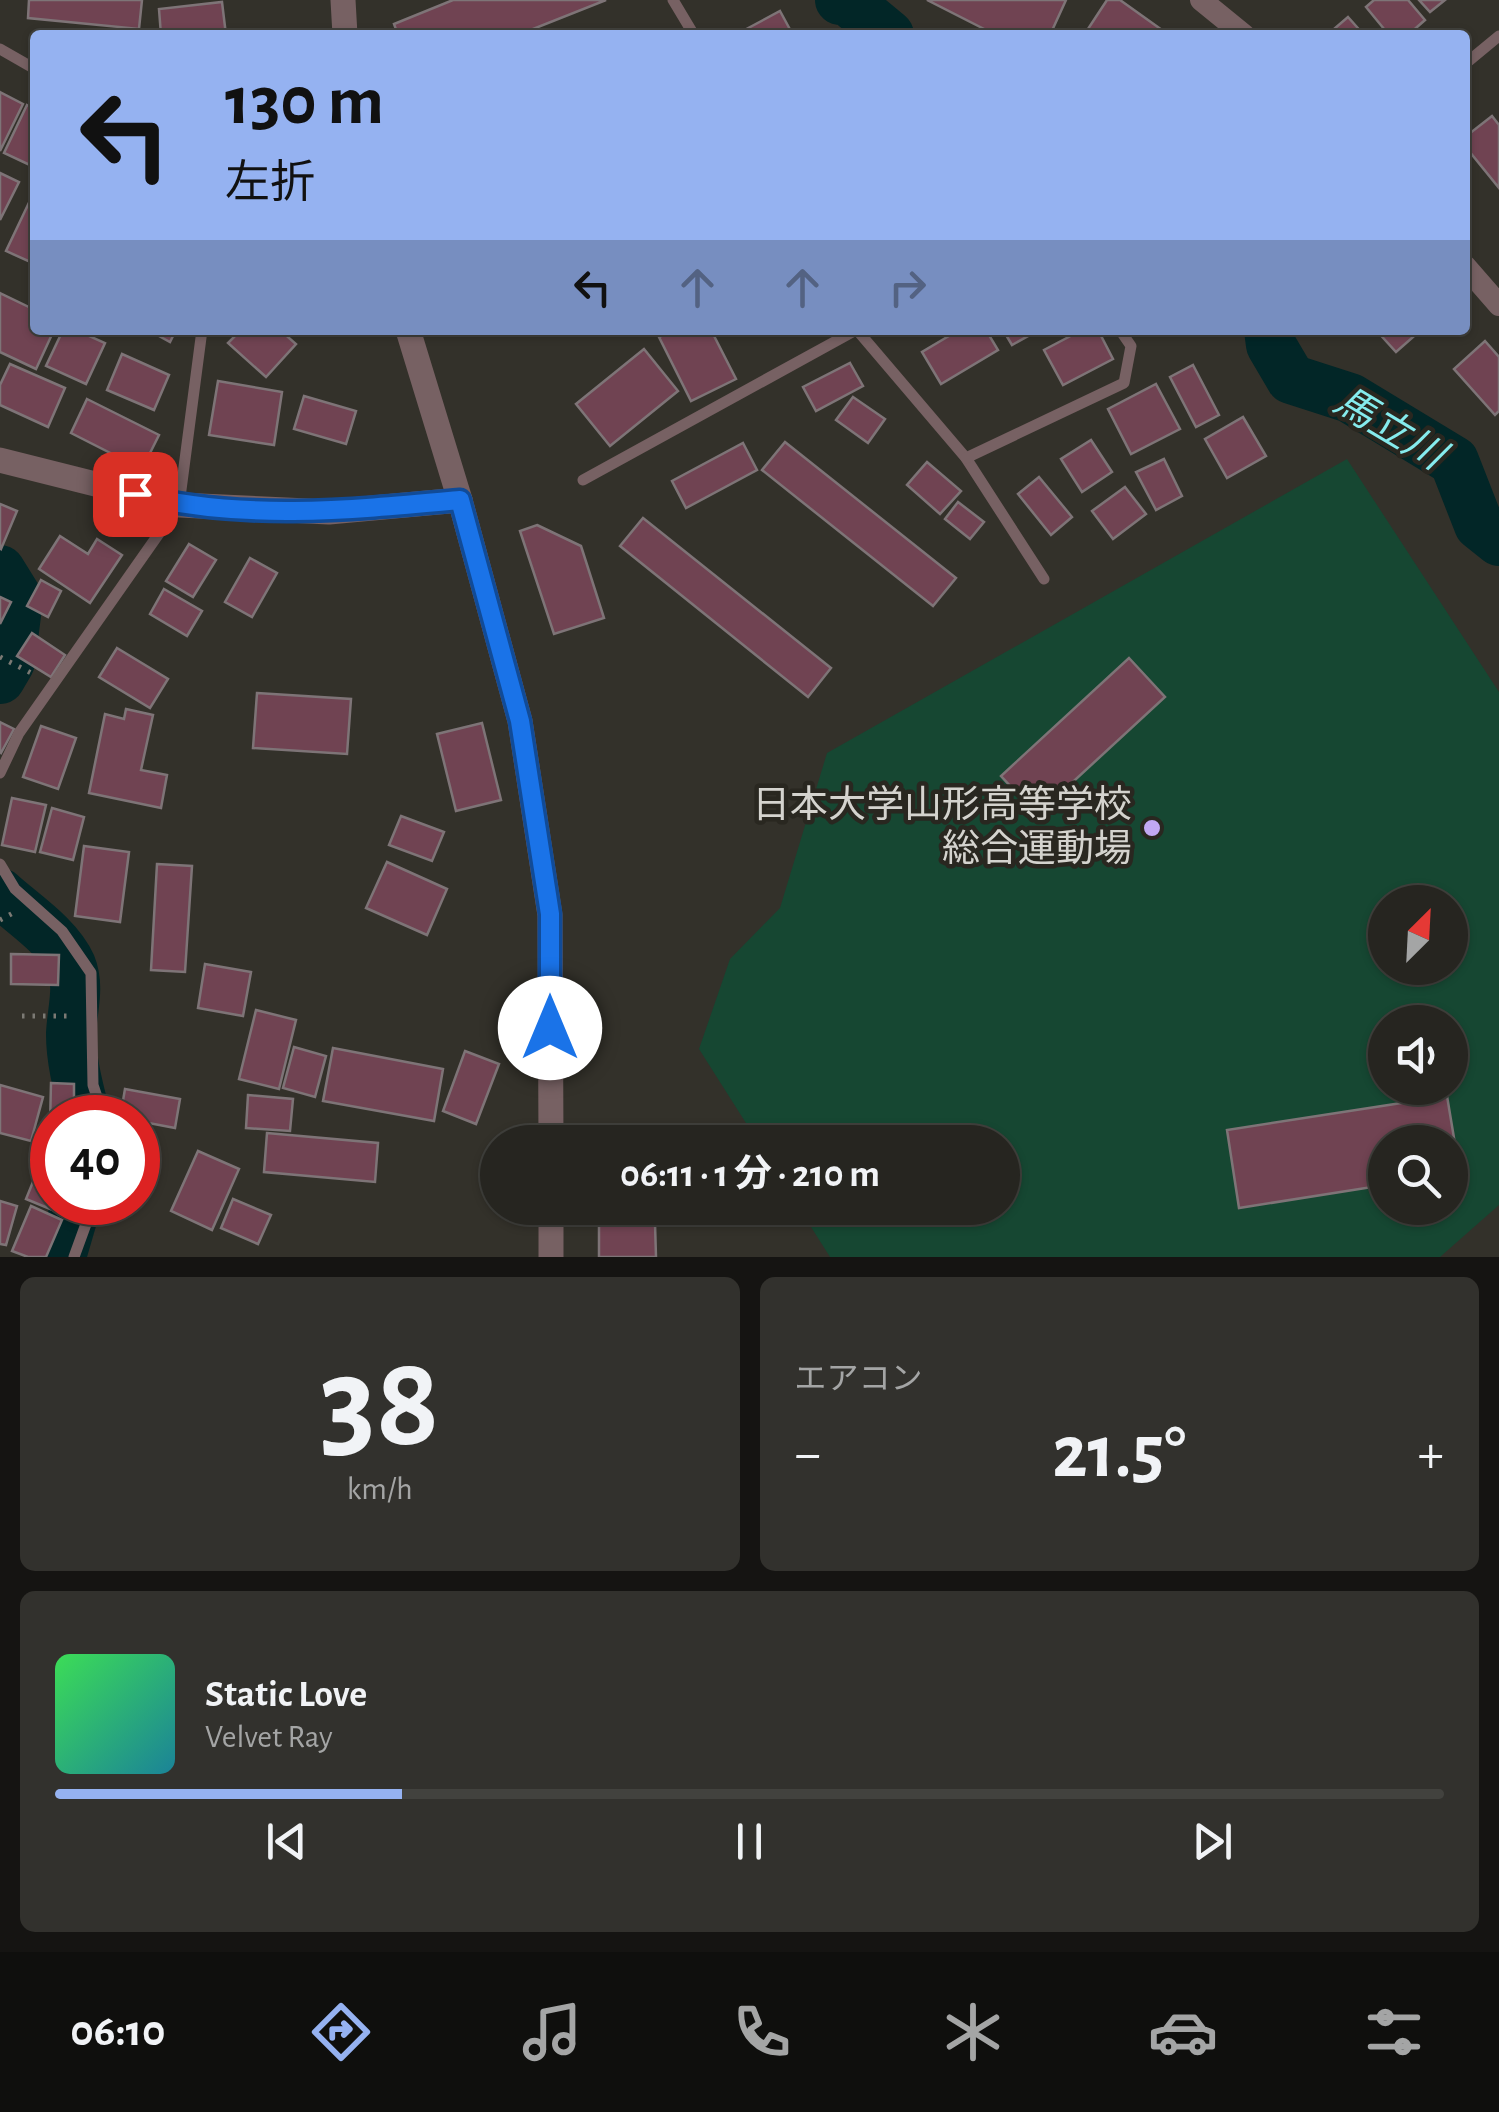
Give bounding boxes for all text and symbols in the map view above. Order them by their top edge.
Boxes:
text: 130 m [225,67,384,137]
icon: left [60,70,190,200]
text: 左折 [225,161,315,206]
icon: left [565,260,620,315]
icon: ahead [670,260,725,315]
icon: ahead [775,260,830,315]
icon: right [880,260,935,315]
water label: 馬立川 [1327,379,1455,479]
pin [93,452,178,537]
icon: arrive [108,467,163,522]
place label: 日本大学山形高等学校 総合運動場 [752,784,1132,869]
marker: 日本大学山形高等学校 総合運動場 [1141,817,1163,839]
north arrow [1368,885,1468,985]
map controls [1368,885,1468,1225]
position arrow [498,976,602,1080]
button: sound [1368,1005,1468,1105]
speed limit sign: 40 [30,1095,160,1225]
button: search [1368,1125,1468,1225]
text: 06:11 · 1 分 · 210 m [620,1156,880,1194]
text: 38 [320,1340,440,1470]
text: エアコン [795,1363,923,1395]
text: 21.5° [1052,1416,1186,1491]
text: − [795,1427,821,1482]
text: + [1418,1427,1444,1482]
text: km/h [347,1473,413,1505]
text: Static Love [205,1676,367,1714]
text: Velvet Ray [205,1721,333,1753]
icon: previous [259,1814,314,1869]
icon: pause [722,1814,777,1869]
icon: next [1185,1814,1240,1869]
icon: directions [306,1997,376,2067]
icon: music [517,1997,587,2067]
icon: phone [727,1997,797,2067]
icon: climate [938,1997,1008,2067]
icon: car [1148,1997,1218,2067]
icon: filters [1359,1997,1429,2067]
text: 06:10 [70,2009,165,2054]

